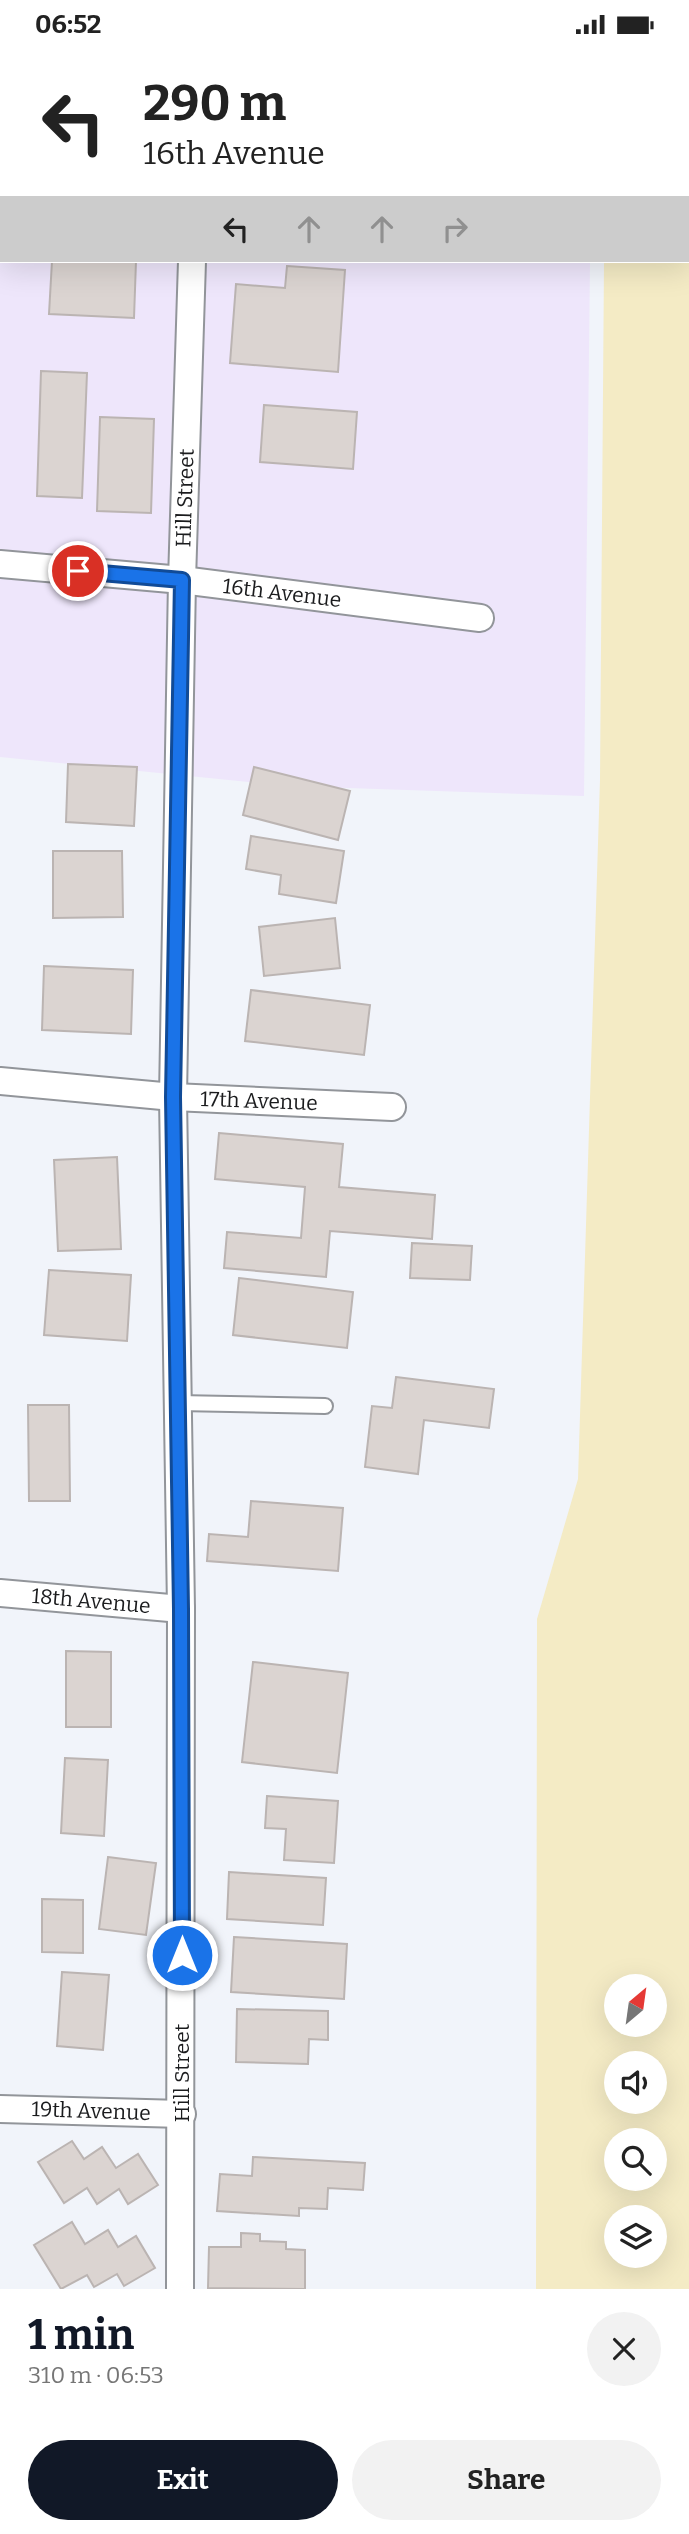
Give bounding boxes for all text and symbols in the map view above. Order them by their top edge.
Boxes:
text: 06:52 [35,9,101,40]
text: 290 m [143,74,286,133]
icon: left [28,77,119,168]
text: 16th Avenue [143,134,325,172]
icon: left [217,210,255,248]
icon: ahead [290,210,328,248]
icon: ahead [363,210,401,248]
icon: right [436,210,474,248]
street label: Hill Street [170,448,200,548]
pin [48,541,108,601]
icon: arrive [59,552,97,590]
street label: 16th Avenue [221,573,343,613]
street label: 17th Avenue [200,1086,318,1116]
street label: 18th Avenue [30,1583,152,1619]
position arrow [145,1918,219,1992]
north arrow [604,1974,667,2037]
map controls [604,1974,667,2268]
street label: Hill Street [169,2023,195,2122]
button: sound [604,2051,667,2114]
street label: 19th Avenue [31,2096,151,2126]
button: search [604,2128,667,2191]
button: layers [604,2205,667,2268]
text: 1 min [28,2310,134,2360]
button: close [587,2312,661,2386]
text: 310 m · 06:53 [28,2361,164,2389]
button: Exit [28,2440,338,2520]
button: Share [352,2440,661,2520]

